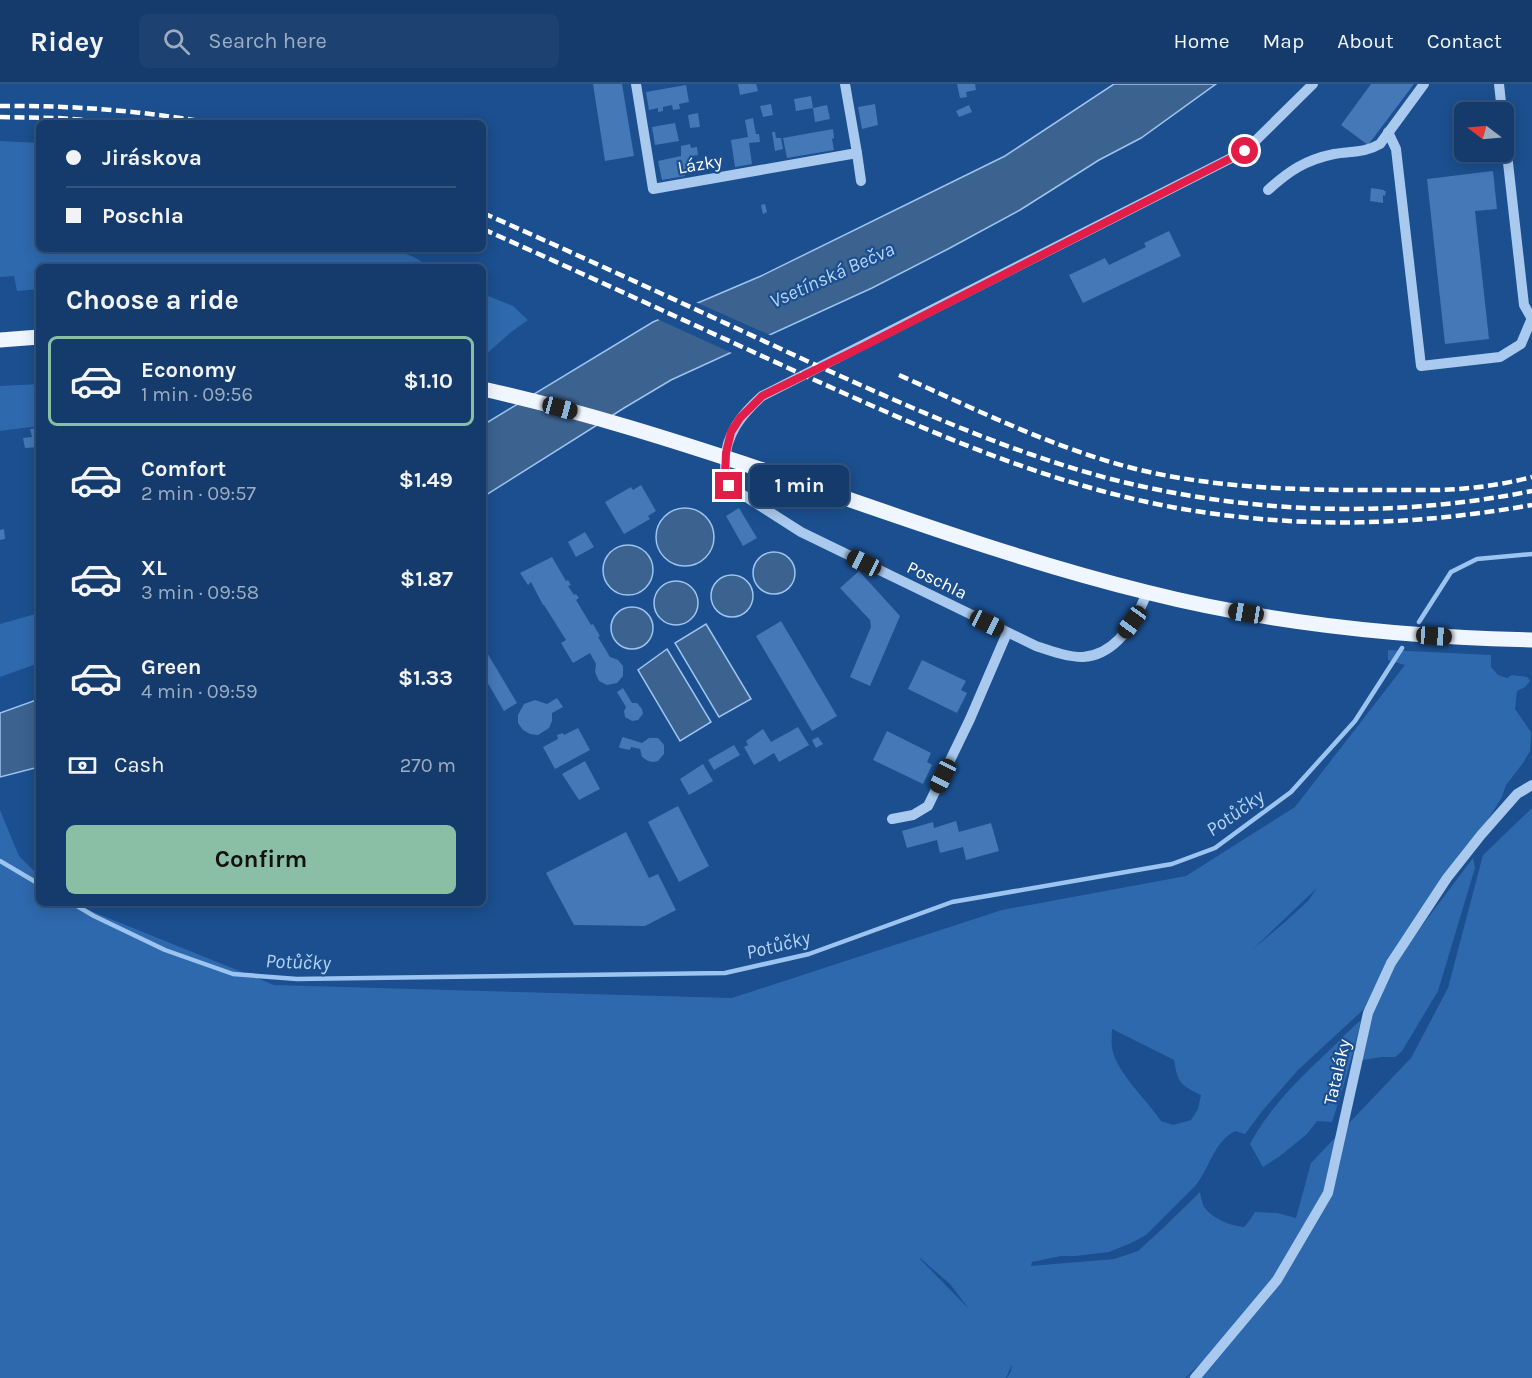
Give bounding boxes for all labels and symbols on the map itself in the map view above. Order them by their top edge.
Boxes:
north arrow [1454,102,1514,162]
route start [1231,137,1258,164]
street label: Lázky [676,149,725,179]
water label: Vsetínská Bečva [766,237,898,313]
car [540,395,580,421]
callout: 1 min [750,465,849,507]
route end [715,472,742,499]
car [844,547,884,579]
street label: Poschla [903,556,971,604]
car [1227,601,1265,625]
car [1114,602,1150,642]
car [967,607,1007,639]
car [1415,626,1453,646]
car [927,756,959,796]
water label: Potůčky [1202,784,1269,841]
water label: Potůčky [744,926,814,964]
water label: Potůčky [265,949,332,975]
street label: Tataláky [1319,1036,1355,1107]

